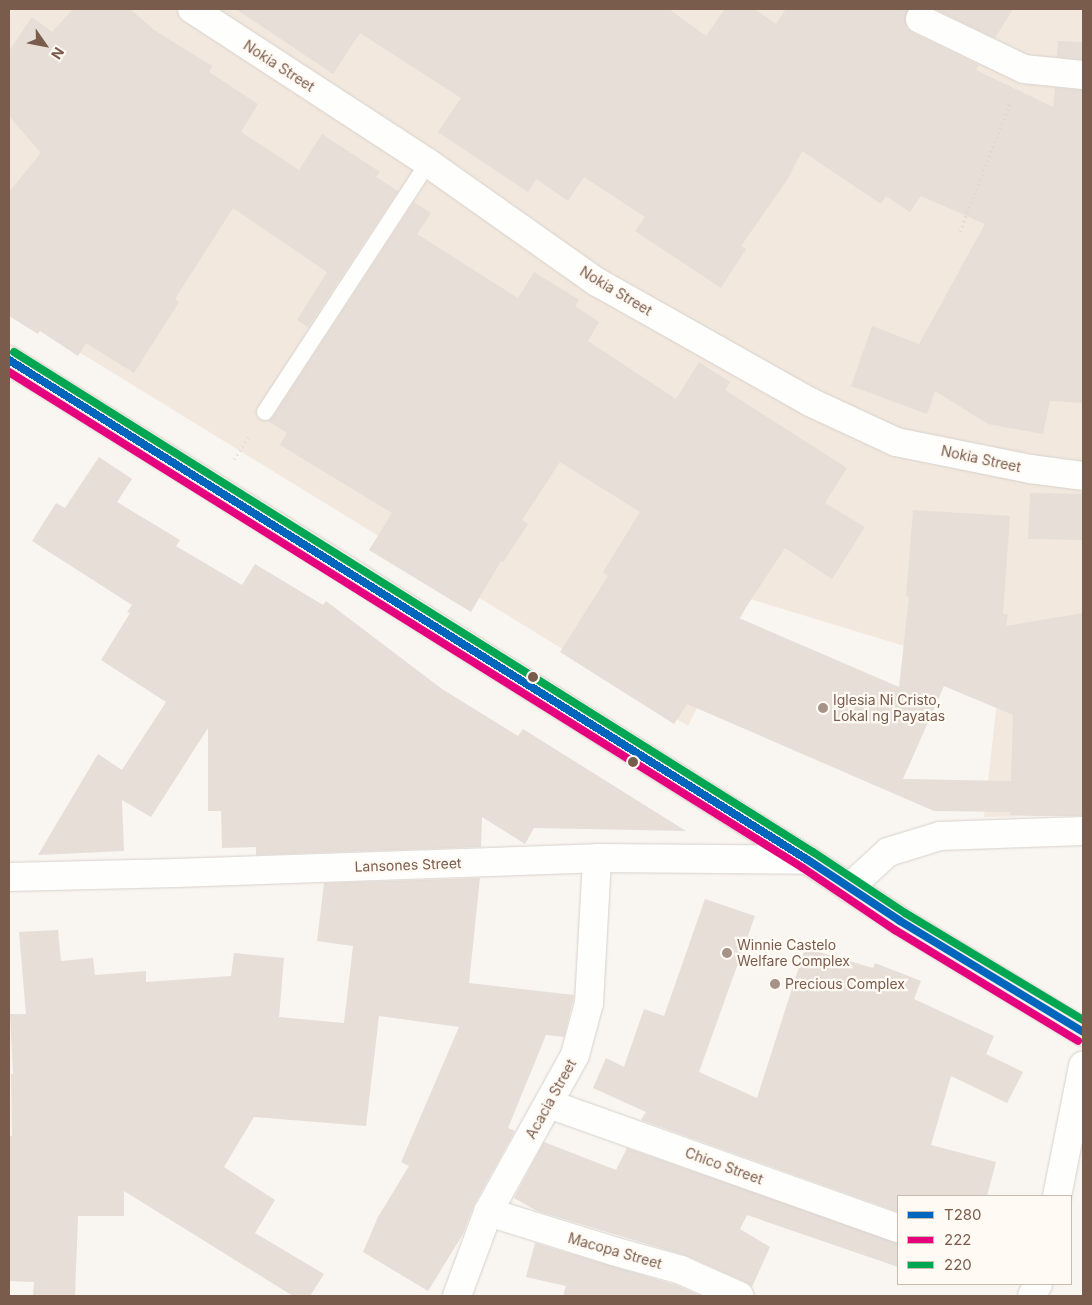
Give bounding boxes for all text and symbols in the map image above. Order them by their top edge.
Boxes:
north arrow [20,20,70,70]
street label: Nokia Street [240,37,318,95]
text: N [48,44,68,63]
street label: Nokia Street [577,263,655,319]
street label: Nokia Street [939,442,1023,476]
unlabelled marker [528,672,538,682]
place label: Iglesia Ni Cristo, Lokal ng Payatas [833,692,945,724]
marker: Iglesia Ni Cristo, Lokal ng Payatas [817,702,829,714]
unlabelled marker [628,757,638,767]
street label: Lansones Street [354,855,462,875]
place label: Winnie Castelo Welfare Complex [737,937,850,970]
marker: Winnie Castelo Welfare Complex [721,947,733,959]
place label: Precious Complex [785,976,905,992]
marker: Precious Complex [769,978,781,990]
street label: Acacia Street [522,1056,580,1142]
street label: Chico Street [683,1144,765,1188]
legend [897,1195,1072,1285]
text: T280 [944,1205,982,1224]
street label: Macopa Street [566,1230,664,1272]
text: 222 [944,1230,971,1249]
text: 220 [944,1255,972,1274]

